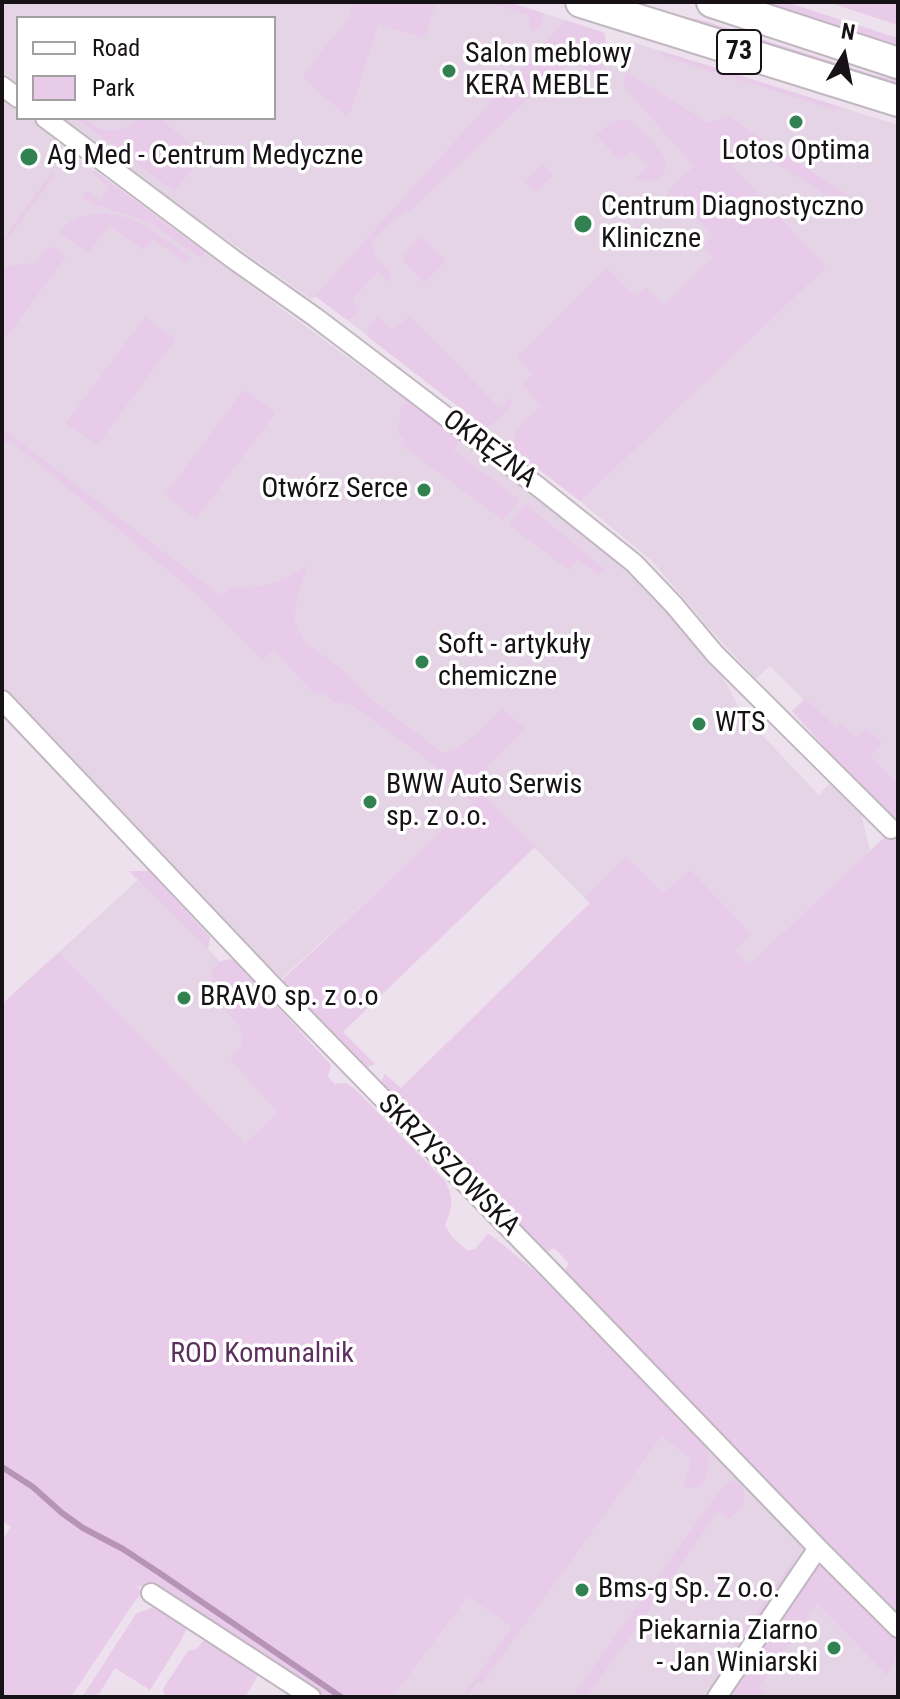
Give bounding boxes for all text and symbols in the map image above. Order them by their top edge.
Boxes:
legend [16,16,276,120]
north arrow [804,16,884,96]
text: N [839,18,857,45]
road number: 73 [717,30,761,74]
text: Road [92,34,140,62]
place label: Salon meblowy KERA MEBLE [465,38,632,104]
marker: Salon meblowy KERA MEBLE [440,62,458,80]
text: Park [92,74,135,102]
marker: Lotos Optima [787,113,805,131]
place label: Lotos Optima [722,135,870,169]
place label: Ag Med - Centrum Medyczne [47,140,363,174]
marker: Ag Med - Centrum Medyczne [18,146,40,168]
place label: Centrum Diagnostyczno Kliniczne [601,191,864,257]
marker: Centrum Diagnostyczno Kliniczne [572,213,594,235]
street label: OKRĘŻNA [435,404,543,496]
place label: Otwórz Serce [261,473,408,507]
marker: Otwórz Serce [415,481,433,499]
place label: Soft - artykuły chemiczne [438,629,591,695]
marker: Soft - artykuły chemiczne [413,653,431,671]
place label: WTS [715,707,765,741]
marker: WTS [690,715,708,733]
place label: BWW Auto Serwis sp. z o.o. [386,769,582,835]
marker: BWW Auto Serwis sp. z o.o. [361,793,379,811]
place label: BRAVO sp. z o.o [200,981,378,1015]
marker: BRAVO sp. z o.o [175,989,193,1007]
street label: SKRZYSZOWSKA [370,1088,526,1244]
park label: ROD Komunalnik [170,1338,354,1372]
place label: Bms-g Sp. Z o.o. [598,1573,780,1607]
marker: Bms-g Sp. Z o.o. [573,1581,591,1599]
place label: Piekarnia Ziarno - Jan Winiarski [638,1615,818,1681]
marker: Piekarnia Ziarno - Jan Winiarski [825,1639,843,1657]

